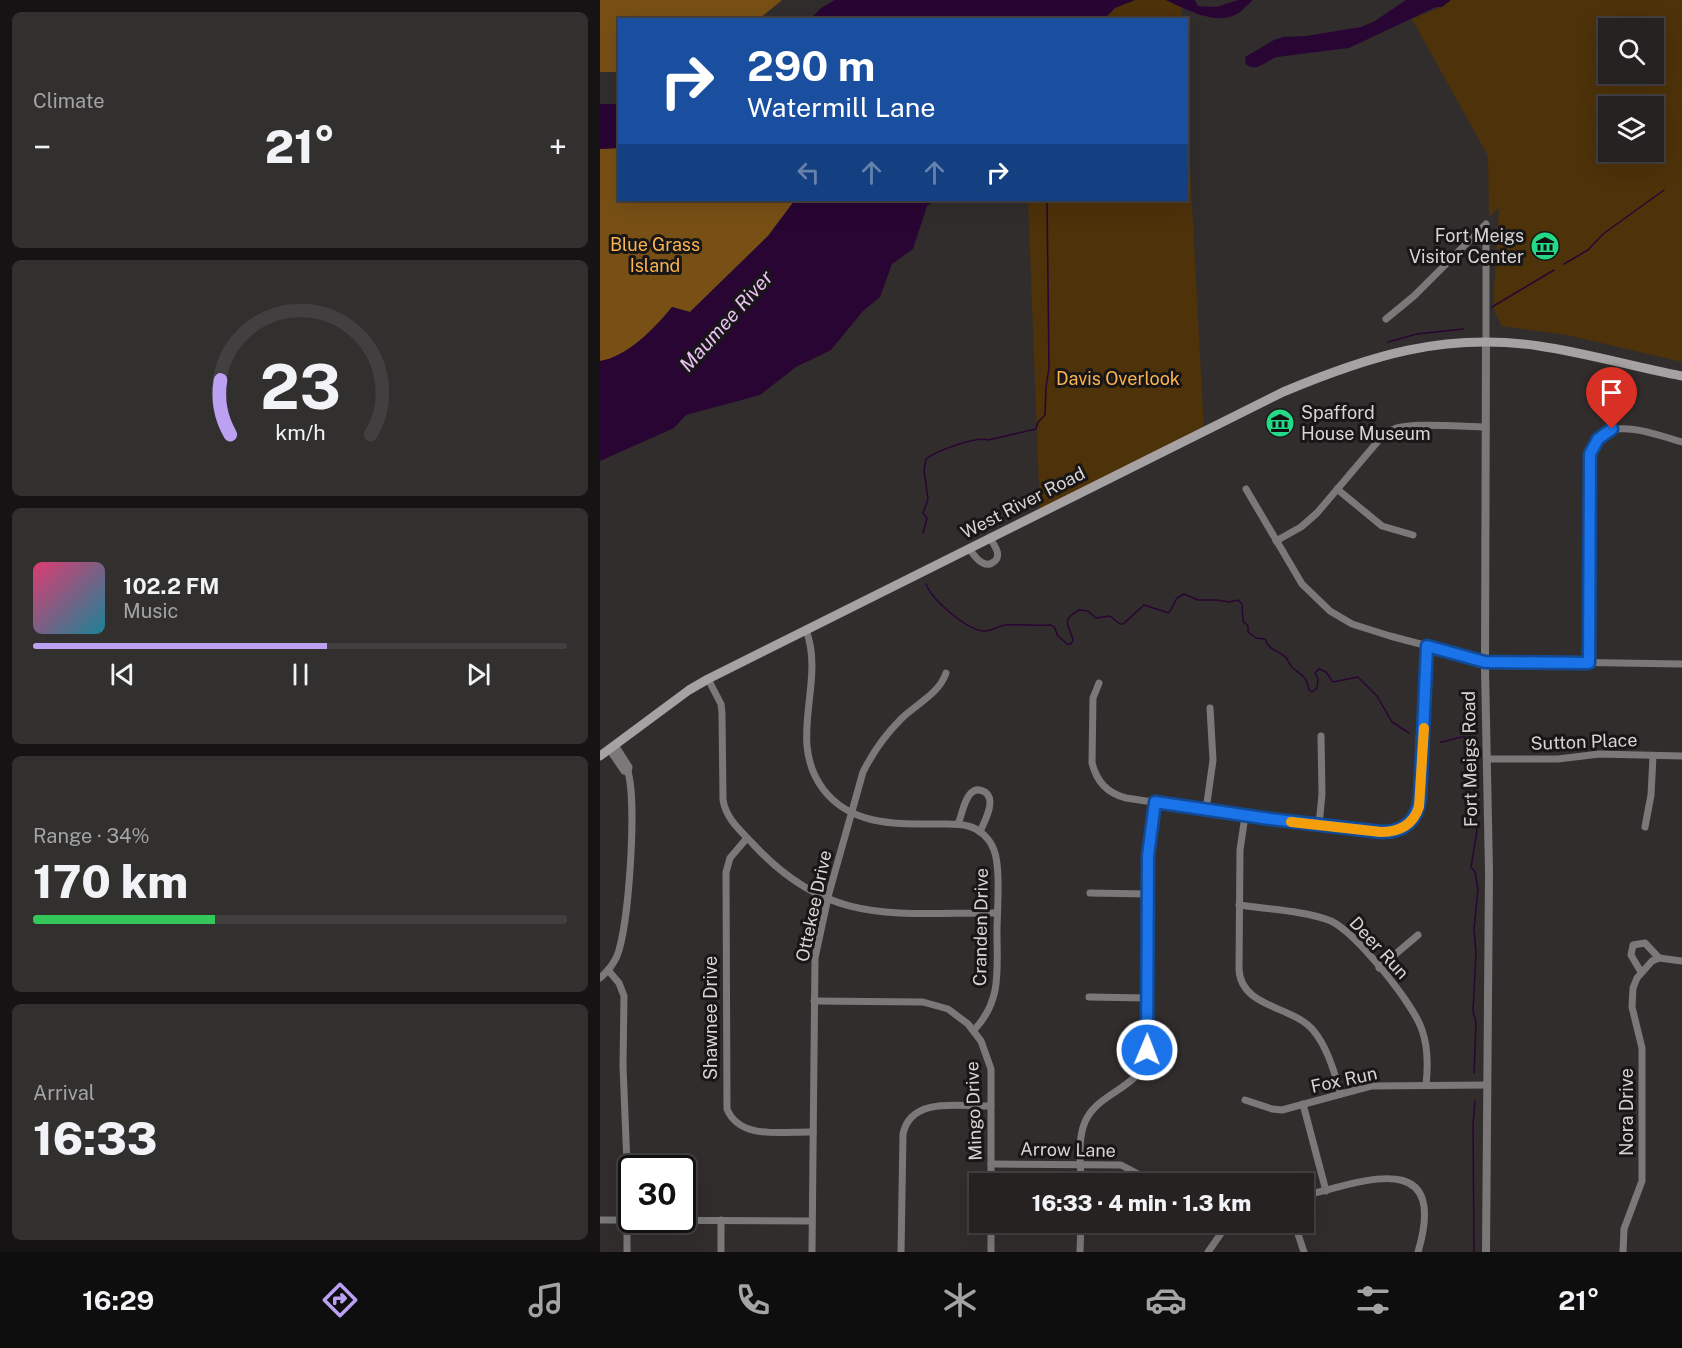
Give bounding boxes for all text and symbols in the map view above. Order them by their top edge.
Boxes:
map controls [1598,18,1664,162]
button: search [1598,18,1664,84]
text: 290 m [747,41,875,90]
icon: right [648,42,726,120]
text: Climate [33,89,105,113]
text: Watermill Lane [747,91,936,123]
button: layers [1598,96,1664,162]
text: 21° [265,120,335,173]
text: − [33,128,51,166]
text: + [549,128,567,166]
icon: left [792,156,825,189]
icon: ahead [855,156,888,189]
icon: ahead [918,156,951,189]
icon: right [981,156,1014,189]
place label: Fort Meigs Visitor Center [1409,225,1524,267]
museum icon: Fort Meigs Visitor Center [1529,230,1561,262]
park label: Blue Grass Island [610,234,700,276]
water label: Maumee River [674,265,778,377]
text: 23 [259,350,341,423]
pin [1586,367,1637,429]
park label: Davis Overlook [1056,368,1180,389]
icon: arrive [1595,376,1628,409]
place label: Spafford House Museum [1301,402,1431,444]
museum icon: Spafford House Museum [1264,407,1296,439]
text: km/h [275,420,325,445]
street label: West River Road [957,462,1088,543]
text: 102.2 FM [123,573,220,599]
text: Music [123,599,178,623]
icon: previous [106,658,139,691]
icon: pause [284,658,317,691]
icon: next [462,658,495,691]
street label: Fort Meigs Road [1458,691,1481,827]
street label: Sutton Place [1530,729,1638,754]
text: Range · 34% [33,824,150,848]
street label: Ottekee Drive [791,848,836,964]
text: 170 km [33,855,188,908]
street label: Cranden Drive [969,868,992,986]
street label: Deer Run [1345,912,1413,983]
street label: Shawnee Drive [700,956,721,1080]
position arrow [1115,1018,1179,1082]
street label: Mingo Drive [961,1061,986,1161]
street label: Fox Run [1309,1062,1379,1097]
street label: Nora Drive [1616,1068,1637,1156]
text: Arrival [33,1081,95,1105]
text: 16:33 [33,1112,157,1165]
street label: Arrow Lane [1020,1138,1116,1161]
speed limit sign: 30 [618,1155,696,1233]
text: 16:33 · 4 min · 1.3 km [1032,1190,1251,1216]
icon: directions [319,1279,361,1321]
icon: music [525,1279,567,1321]
icon: phone [732,1279,774,1321]
icon: climate [939,1279,981,1321]
icon: car [1145,1279,1187,1321]
icon: filters [1352,1279,1394,1321]
text: 16:29 [82,1284,154,1316]
text: 21° [1558,1284,1600,1316]

